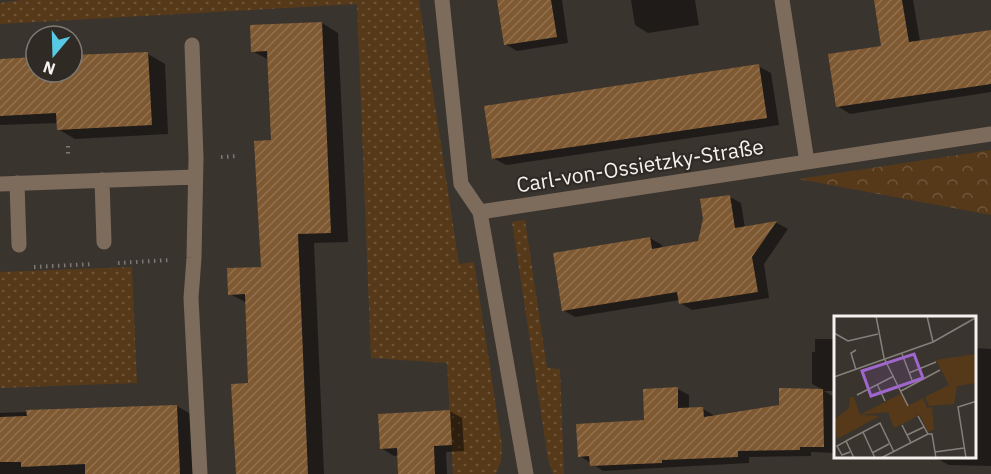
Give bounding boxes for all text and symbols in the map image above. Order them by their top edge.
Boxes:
north arrow [24,24,84,84]
text: N [40,57,58,80]
street label: Carl-von-Ossietzky-Straße [514,132,765,198]
inset map [834,316,976,459]

